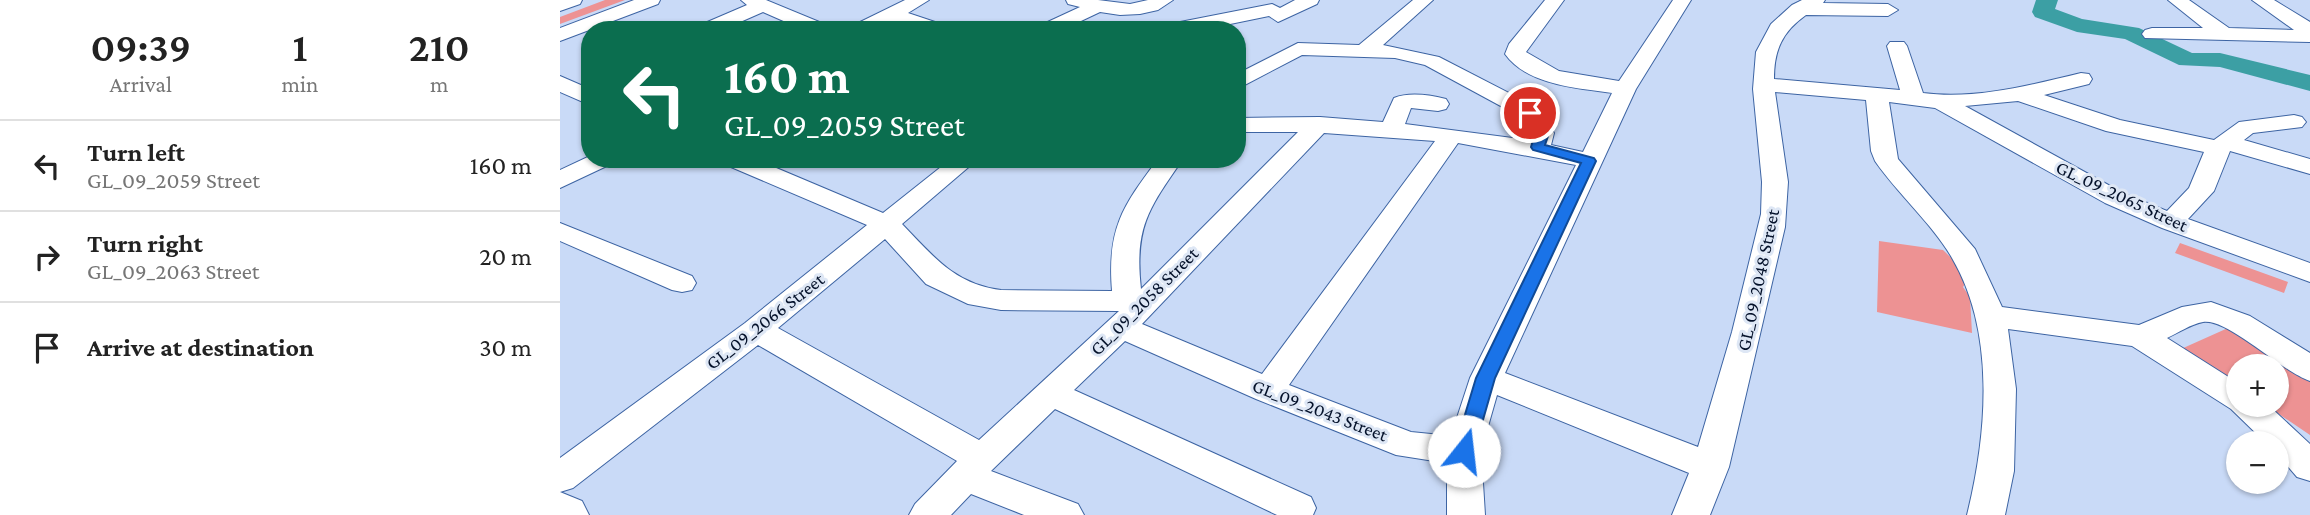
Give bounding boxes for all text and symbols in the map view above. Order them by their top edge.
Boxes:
text: 09:39 [90,23,191,70]
text: 1 [292,23,307,70]
text: 210 [409,23,470,70]
icon: left [609,49,700,140]
text: 160 m [724,49,850,104]
text: Arrival [109,71,172,97]
text: min [282,71,318,97]
text: m [430,71,448,97]
pin [1500,83,1560,143]
icon: arrive [1511,94,1549,132]
text: GL_09_2059 Street [724,107,965,143]
text: Turn left [87,138,185,167]
icon: left [28,147,66,185]
text: 160 m [470,151,532,180]
street label: GL_09_2065 Street [2053,156,2192,236]
text: GL_09_2059 Street [87,167,260,193]
street label: GL_09_2048 Street [1733,207,1783,353]
text: Turn right [87,229,203,258]
icon: right [28,238,66,276]
text: 20 m [479,242,532,271]
street label: GL_09_2058 Street [1086,242,1203,359]
text: GL_09_2063 Street [87,258,259,284]
street label: GL_09_2066 Street [702,268,829,374]
icon: arrive [28,329,66,367]
text: Arrive at destination [87,333,314,362]
text: 30 m [479,333,532,362]
map controls [2226,354,2289,494]
button: + [2226,354,2289,417]
street label: GL_09_2043 Street [1249,375,1391,446]
position arrow [1427,414,1501,488]
button: − [2226,431,2289,494]

